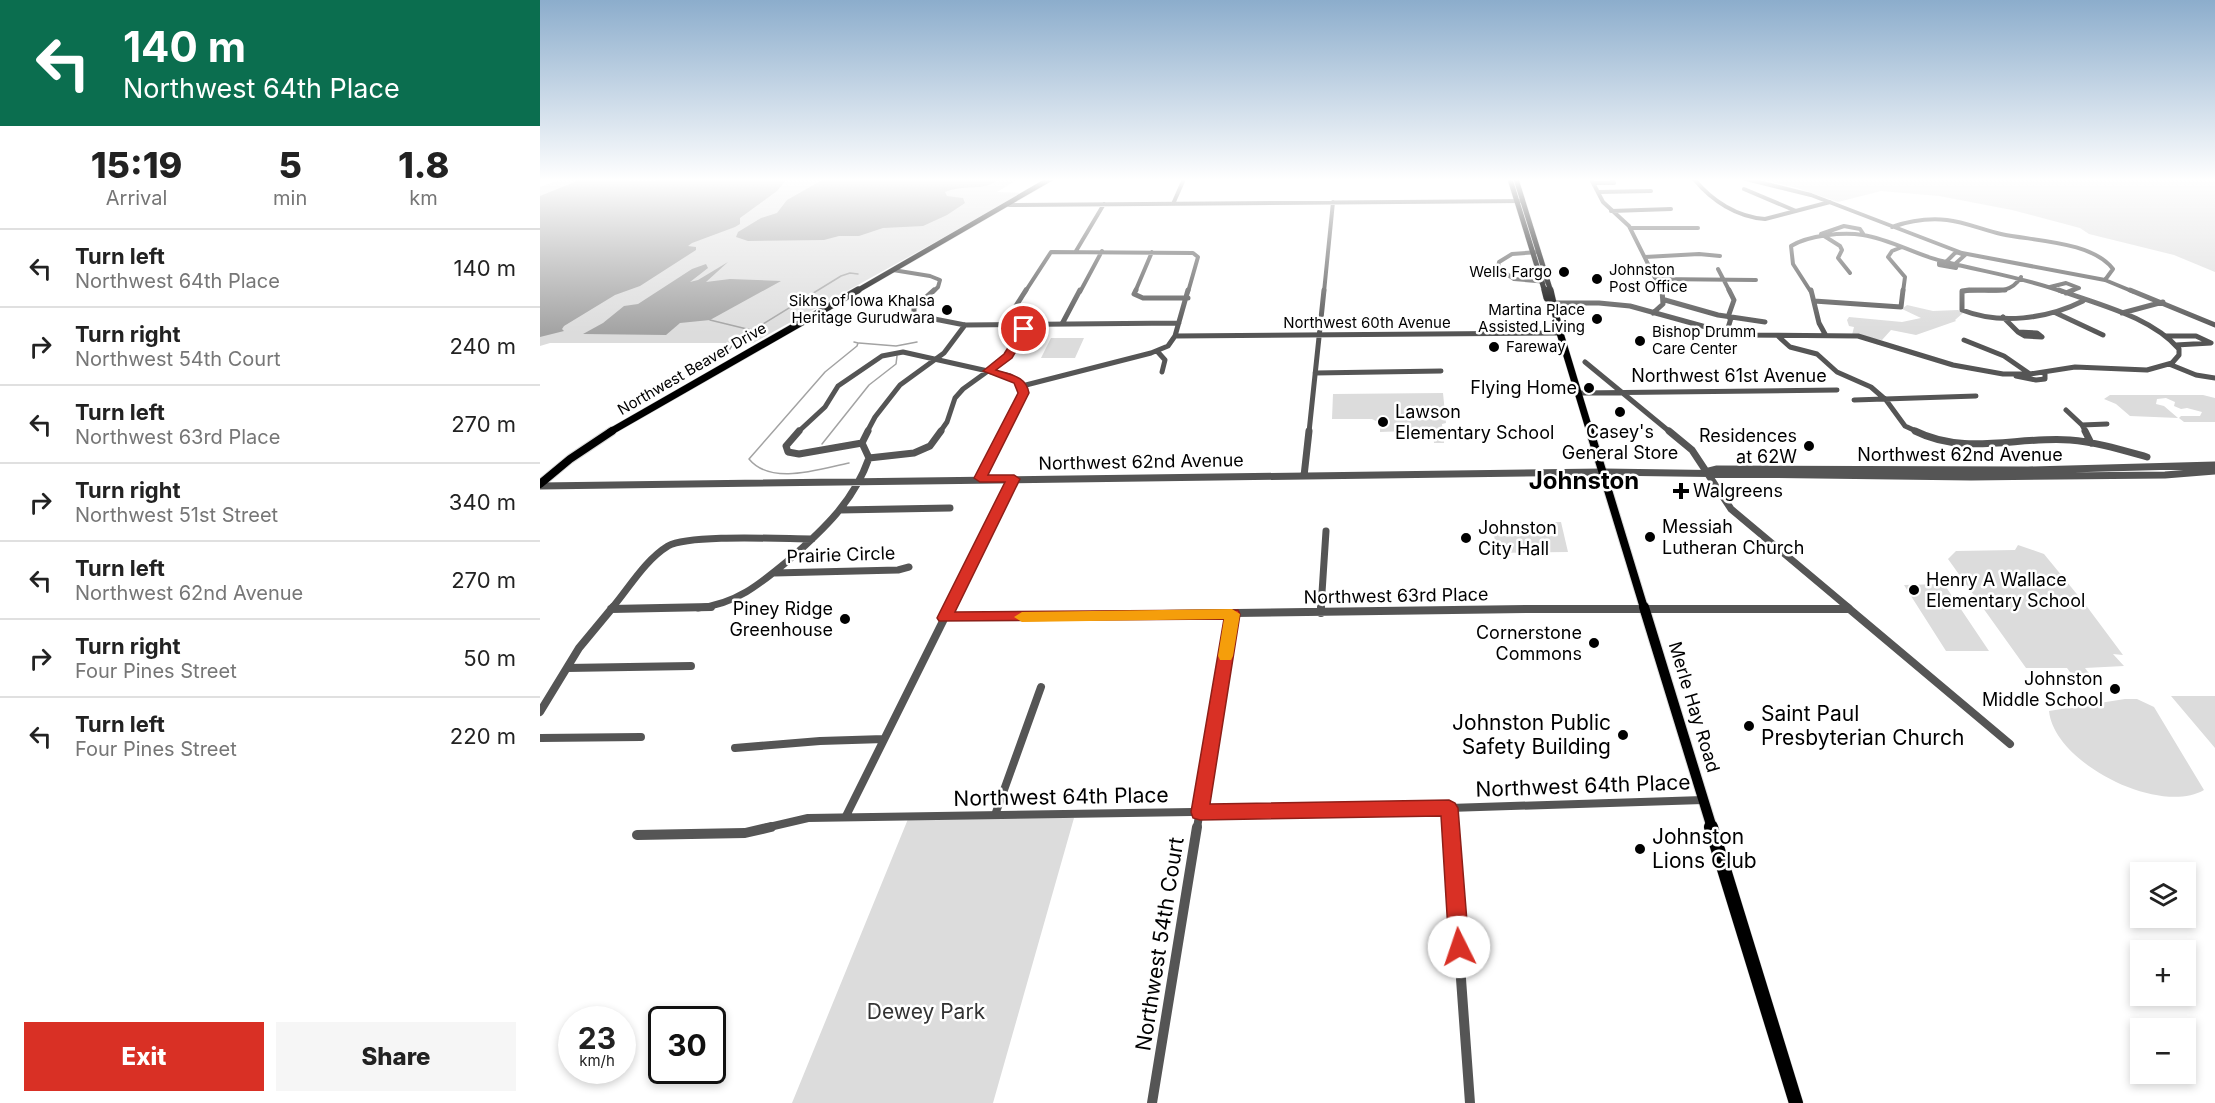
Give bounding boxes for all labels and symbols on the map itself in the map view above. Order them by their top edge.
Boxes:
place label: Johnston Post Office [1609,260,1687,296]
place label: Wells Fargo [1469,262,1552,281]
marker: Wells Fargo [1557,265,1571,279]
marker: Johnston Post Office [1590,272,1604,286]
place label: Sikhs of Iowa Khalsa Heritage Gurudwara [789,291,935,327]
place label: Martina Place Assisted Living [1478,300,1585,336]
marker: Sikhs of Iowa Khalsa Heritage Gurudwara [940,303,954,317]
pin [998,303,1049,354]
marker: Martina Place Assisted Living [1590,312,1604,326]
street label: Northwest 60th Avenue [1283,313,1451,332]
street label: Northwest Beaver Drive [614,318,770,419]
place label: Bishop Drumm Care Center [1652,322,1756,358]
marker: Bishop Drumm Care Center [1633,334,1647,348]
place label: Fareway [1506,337,1566,356]
marker: Fareway [1487,340,1501,354]
street label: Northwest 61st Avenue [1631,365,1827,386]
place label: Flying Home [1470,377,1577,398]
marker: Flying Home [1582,381,1596,395]
place label: Lawson Elementary School [1395,401,1554,443]
marker: Casey's General Store [1613,405,1627,419]
marker: Lawson Elementary School [1376,415,1390,429]
place label: Casey's General Store [1562,421,1678,463]
place label: Residences at 62W [1699,425,1797,467]
marker: Residences at 62W [1802,439,1816,453]
street label: Northwest 62nd Avenue [1857,444,2063,465]
street label: Northwest 62nd Avenue [1038,449,1244,474]
district label: Johnston [1529,466,1639,495]
place label: Walgreens [1693,480,1783,501]
marker: Walgreens [1674,484,1688,498]
place label: Messiah Lutheran Church [1662,516,1804,558]
place label: Johnston City Hall [1478,517,1557,559]
marker: Messiah Lutheran Church [1643,530,1657,544]
marker: Johnston City Hall [1459,531,1473,545]
street label: Prairie Circle [786,542,896,567]
place label: Henry A Wallace Elementary School [1926,569,2085,611]
street label: Northwest 63rd Place [1303,583,1489,608]
marker: Henry A Wallace Elementary School [1907,583,1921,597]
place label: Piney Ridge Greenhouse [729,598,833,640]
marker: Piney Ridge Greenhouse [838,612,852,626]
place label: Cornerstone Commons [1476,622,1582,664]
marker: Cornerstone Commons [1587,636,1601,650]
street label: Merle Hay Road [1665,639,1724,775]
place label: Johnston Middle School [1982,668,2103,710]
marker: Johnston Middle School [2108,682,2122,696]
place label: Saint Paul Presbyterian Church [1761,701,1964,750]
place label: Johnston Public Safety Building [1452,710,1611,759]
marker: Saint Paul Presbyterian Church [1742,719,1756,733]
marker: Johnston Public Safety Building [1616,728,1630,742]
street label: Northwest 64th Place [1475,769,1691,802]
street label: Northwest 64th Place [953,782,1169,811]
place label: Johnston Lions Club [1652,824,1757,873]
street label: Northwest 54th Court [1130,835,1189,1052]
marker: Johnston Lions Club [1633,842,1647,856]
position arrow [1427,915,1491,979]
park label: Dewey Park [867,999,986,1024]
speed limit sign: 30 [648,1006,726,1084]

